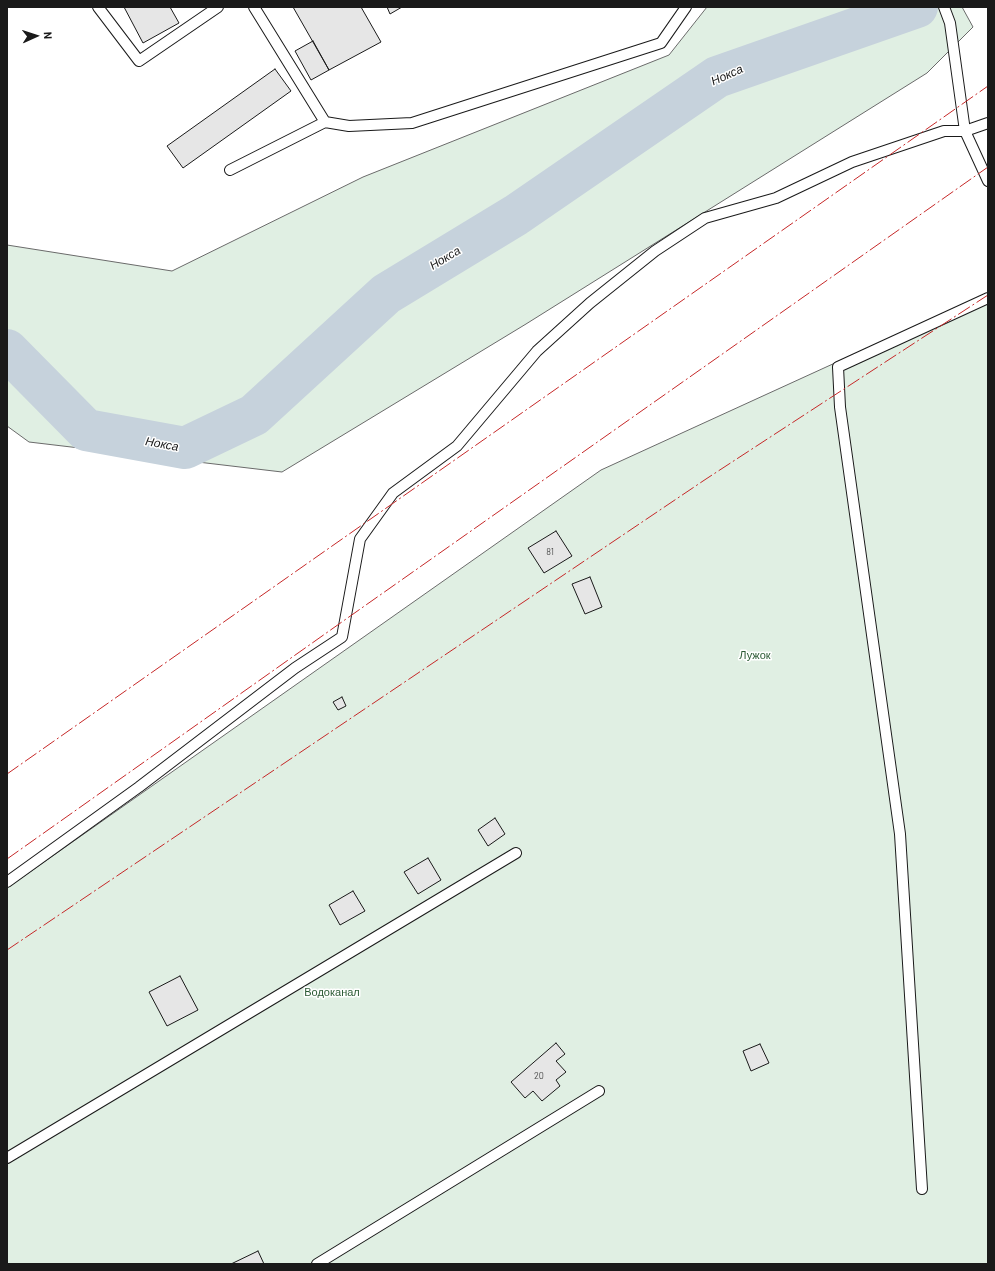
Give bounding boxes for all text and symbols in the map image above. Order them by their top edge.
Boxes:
north arrow [16,16,56,56]
text: N [42,31,55,39]
water label: Нокса [709,62,745,88]
water label: Нокса [427,243,463,273]
water label: Нокса [144,434,180,454]
house number: 81 [546,547,554,557]
park label: Лужок [739,648,771,662]
park label: Водоканал [304,985,360,999]
house number: 20 [534,1071,544,1081]

